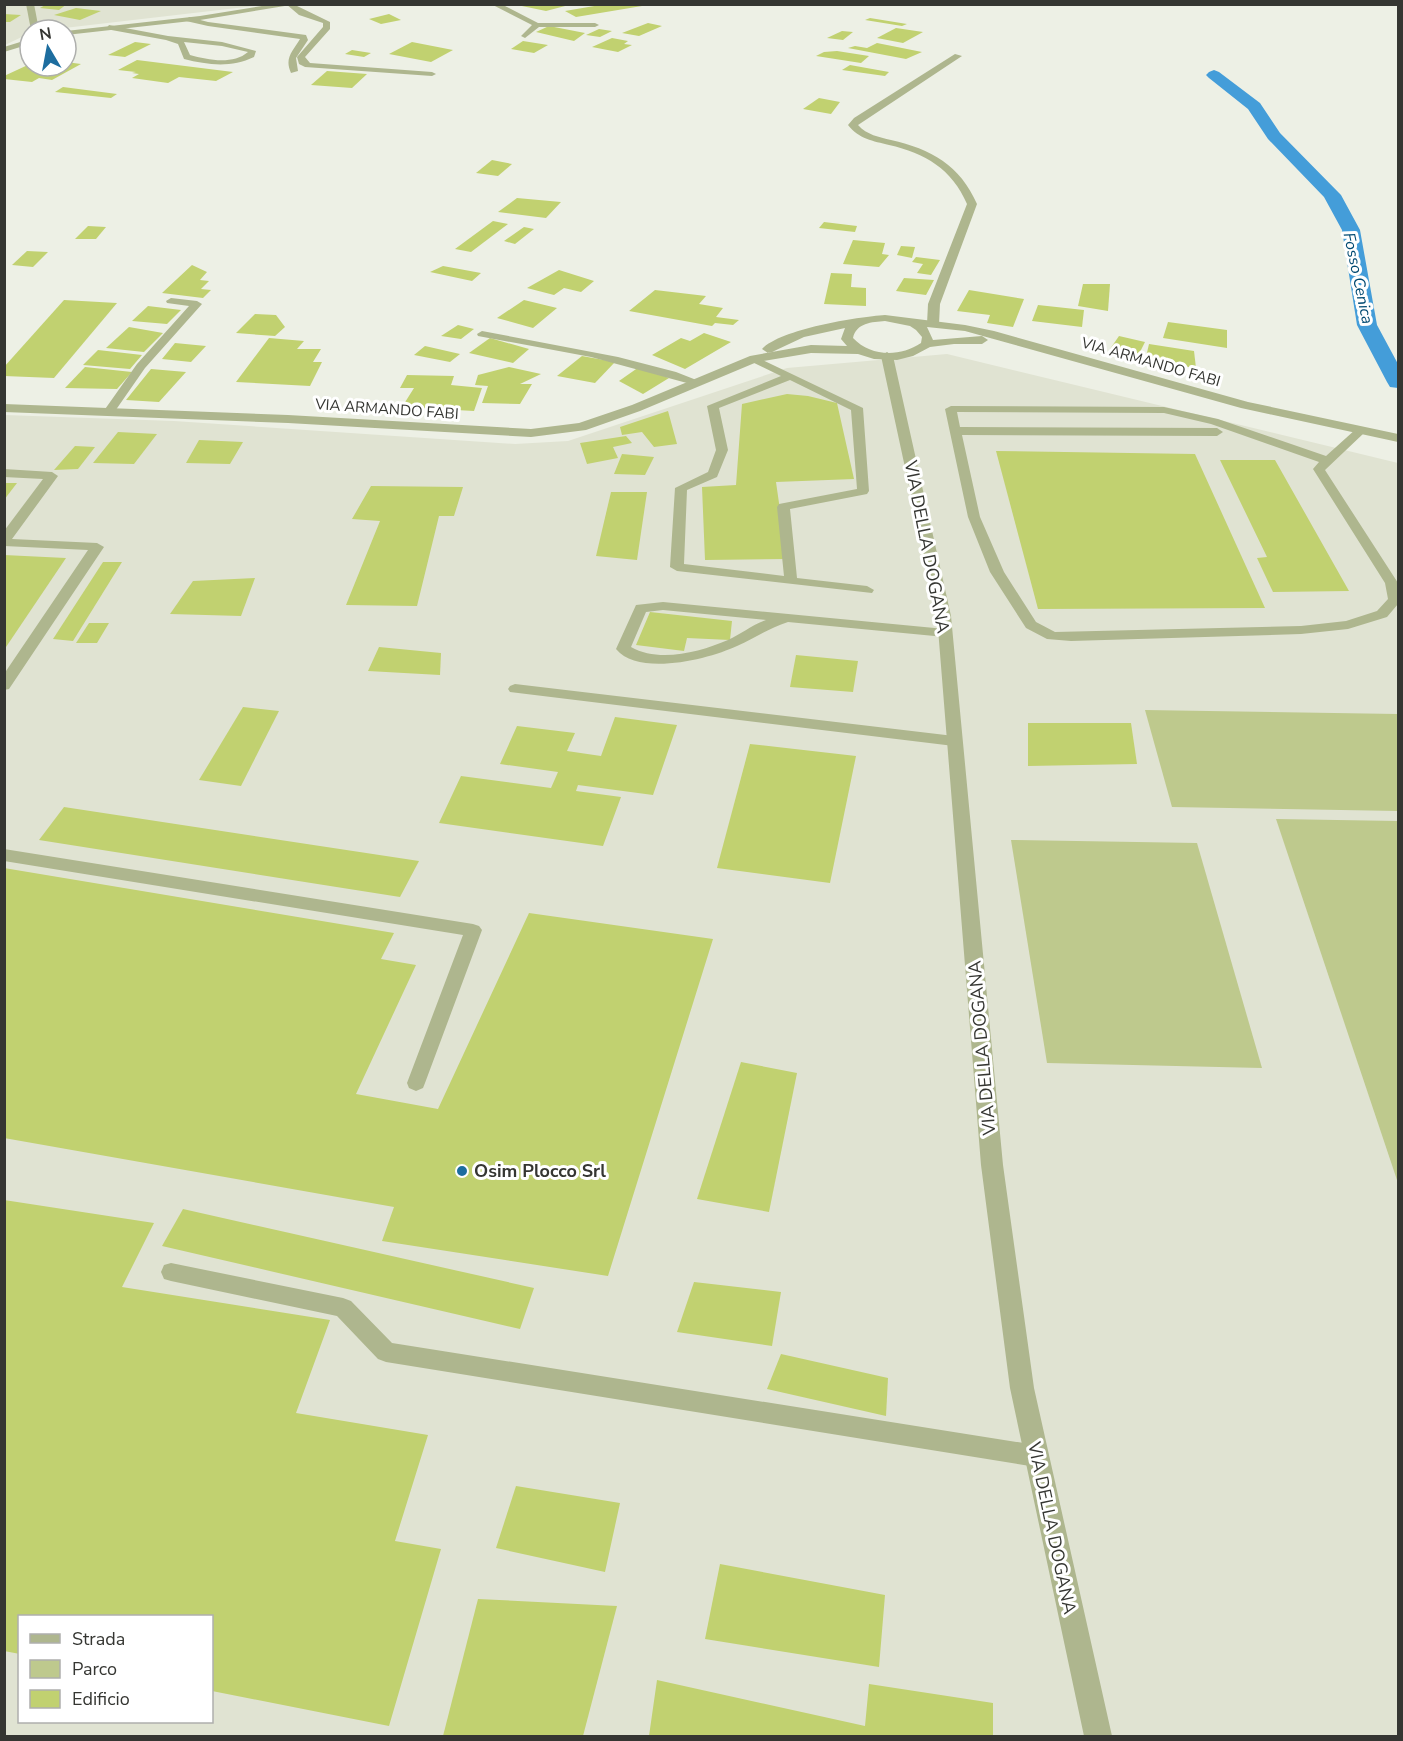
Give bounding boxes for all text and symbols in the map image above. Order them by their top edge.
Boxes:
north arrow [18,18,78,78]
text: N [38,22,53,46]
water label: Fosso Cenica [1338,230,1378,326]
street label: VIA ARMANDO FABI [1078,332,1223,391]
street label: VIA ARMANDO FABI [314,394,459,424]
street label: VIA DELLA DOGANA [898,458,956,635]
street label: VIA DELLA DOGANA [962,960,1002,1137]
place label: Osim Plocco Srl [474,1159,606,1183]
marker: Osim Plocco Srl [455,1164,469,1178]
street label: VIA DELLA DOGANA [1022,1439,1082,1616]
legend [18,1615,213,1723]
text: Strada [72,1627,125,1651]
text: Parco [72,1657,117,1681]
text: Edificio [72,1687,130,1711]

